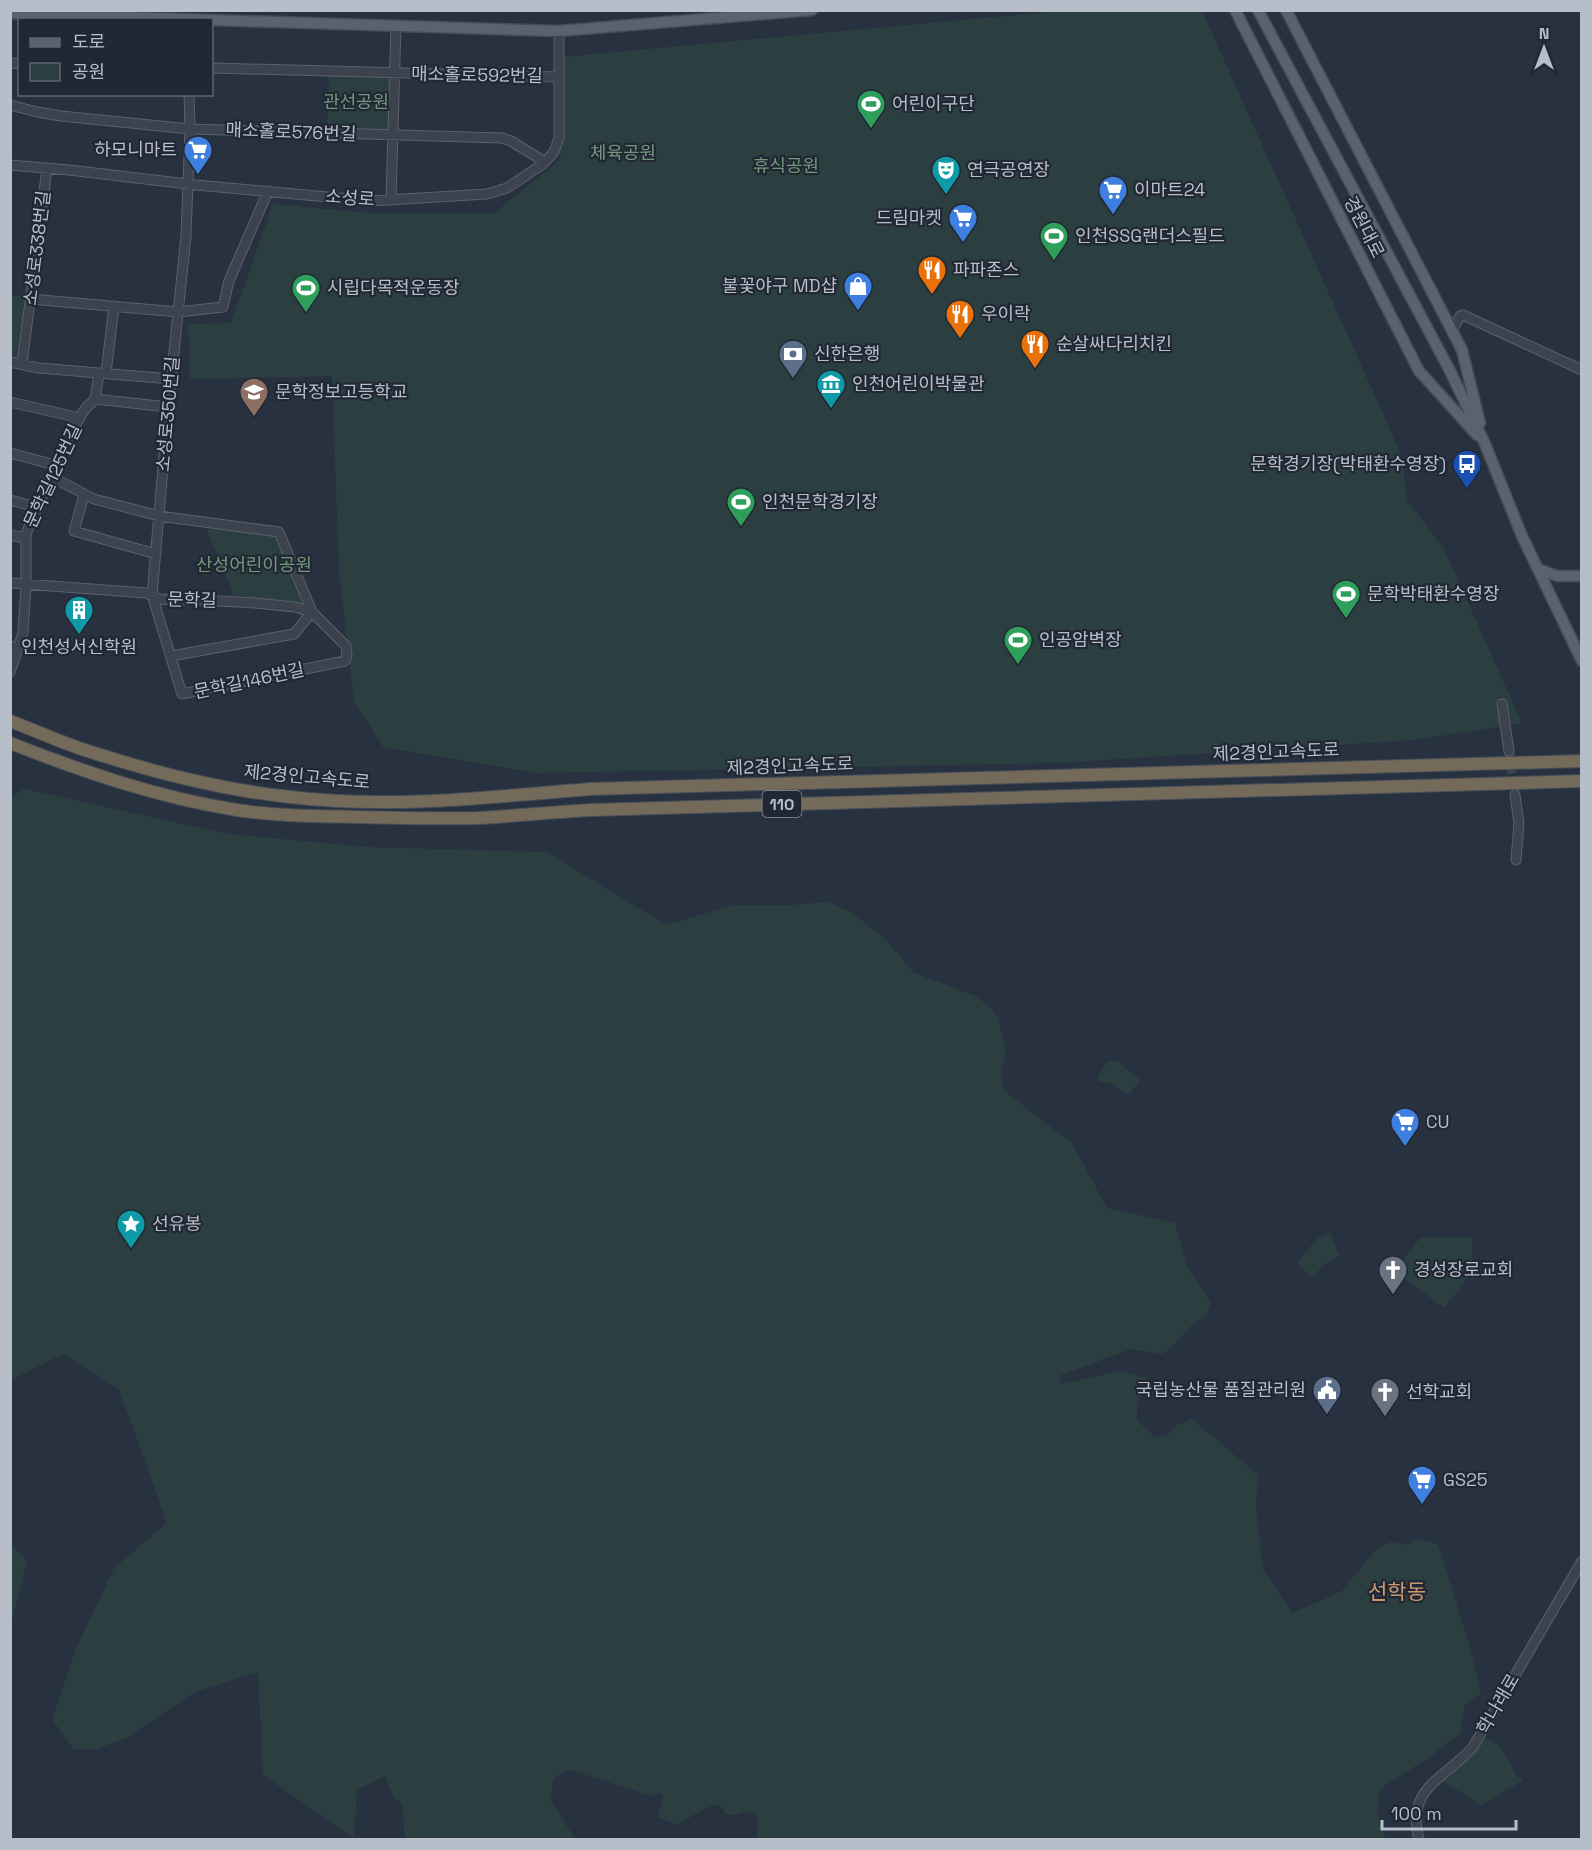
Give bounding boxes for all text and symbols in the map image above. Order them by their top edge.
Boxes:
legend [18,18,213,96]
north arrow [1514,18,1574,78]
text: N [1539,23,1549,44]
text: 도로 [72,30,105,53]
text: 공원 [72,60,105,83]
street label: 매소홀로592번길 [411,62,543,87]
sports icon: 어린이구단 [855,88,887,130]
park label: 관선공원 [323,90,389,113]
place label: 어린이구단 [892,92,975,115]
street label: 매소홀로576번길 [225,118,357,145]
supermarket icon: 하모니마트 [182,134,214,176]
place label: 하모니마트 [94,138,177,161]
park label: 체육공원 [590,141,656,164]
park label: 휴식공원 [753,154,819,177]
theatre icon: 연극공연장 [930,154,962,196]
place label: 연극공연장 [967,158,1050,181]
supermarket icon: 이마트24 [1097,174,1129,216]
place label: 이마트24 [1134,178,1205,201]
street label: 소성로 [324,184,376,211]
street label: 소성로338번길 [18,189,55,307]
street label: 경원대로 [1339,192,1390,262]
supermarket icon: 드림마켓 [947,202,979,244]
place label: 드림마켓 [876,206,942,229]
sports icon: 인천SSG랜더스필드 [1038,220,1070,262]
place label: 인천SSG랜더스필드 [1075,224,1225,247]
restaurant icon: 파파존스 [916,254,948,296]
place label: 파파존스 [953,258,1019,281]
shop icon: 불꽃야구 MD샵 [842,270,874,312]
sports icon: 시립다목적운동장 [290,272,322,314]
place label: 불꽃야구 MD샵 [722,274,837,297]
place label: 시립다목적운동장 [327,276,459,299]
restaurant icon: 우이락 [944,298,976,340]
place label: 우이락 [981,302,1031,325]
restaurant icon: 순살싸다리치킨 [1019,328,1051,370]
place label: 순살싸다리치킨 [1056,332,1172,355]
bank icon: 신한은행 [777,338,809,380]
place label: 신한은행 [814,342,880,365]
street label: 소성로350번길 [151,355,184,473]
museum icon: 인천어린이박물관 [815,368,847,410]
place label: 인천어린이박물관 [852,372,985,395]
school or university icon: 문학정보고등학교 [238,376,270,418]
place label: 문학정보고등학교 [275,380,407,403]
street label: 문학길125번길 [18,420,87,531]
bus stop icon: 문학경기장(박태환수영장) [1451,448,1483,490]
place label: 문학경기장(박태환수영장) [1250,452,1446,475]
sports icon: 인천문학경기장 [725,486,757,528]
place label: 인천문학경기장 [762,490,878,513]
park label: 산성어린이공원 [196,553,312,576]
sports icon: 문학박태환수영장 [1330,578,1362,620]
place label: 문학박태환수영장 [1367,582,1499,605]
street label: 문학길 [167,587,217,612]
building icon: 인천성서신학원 [63,594,95,636]
sports icon: 인공암벽장 [1002,624,1034,666]
place label: 인공암벽장 [1039,628,1122,651]
place label: 인천성서신학원 [21,635,137,658]
street label: 문학길146번길 [191,658,306,703]
street label: 제2경인고속도로 [1212,738,1340,765]
street label: 제2경인고속도로 [726,752,854,779]
street label: 제2경인고속도로 [243,760,371,793]
road number: 110 [762,791,802,817]
supermarket icon: CU [1389,1106,1421,1148]
place label: CU [1426,1110,1450,1133]
place icon: 선유봉 [115,1208,147,1250]
place label: 선유봉 [152,1212,202,1235]
church icon: 경성장로교회 [1377,1254,1409,1296]
place label: 경성장로교회 [1414,1258,1513,1281]
public building icon: 국립농산물 품질관리원 [1311,1374,1343,1416]
church icon: 선학교회 [1369,1376,1401,1418]
place label: 국립농산물 품질관리원 [1136,1378,1306,1401]
place label: 선학교회 [1406,1380,1472,1403]
supermarket icon: GS25 [1406,1464,1438,1506]
place label: GS25 [1443,1468,1488,1491]
district label: 선학동 [1368,1578,1426,1605]
street label: 학나래로 [1471,1669,1524,1738]
scale bar [1382,1793,1516,1831]
text: 100 m [1391,1802,1442,1825]

